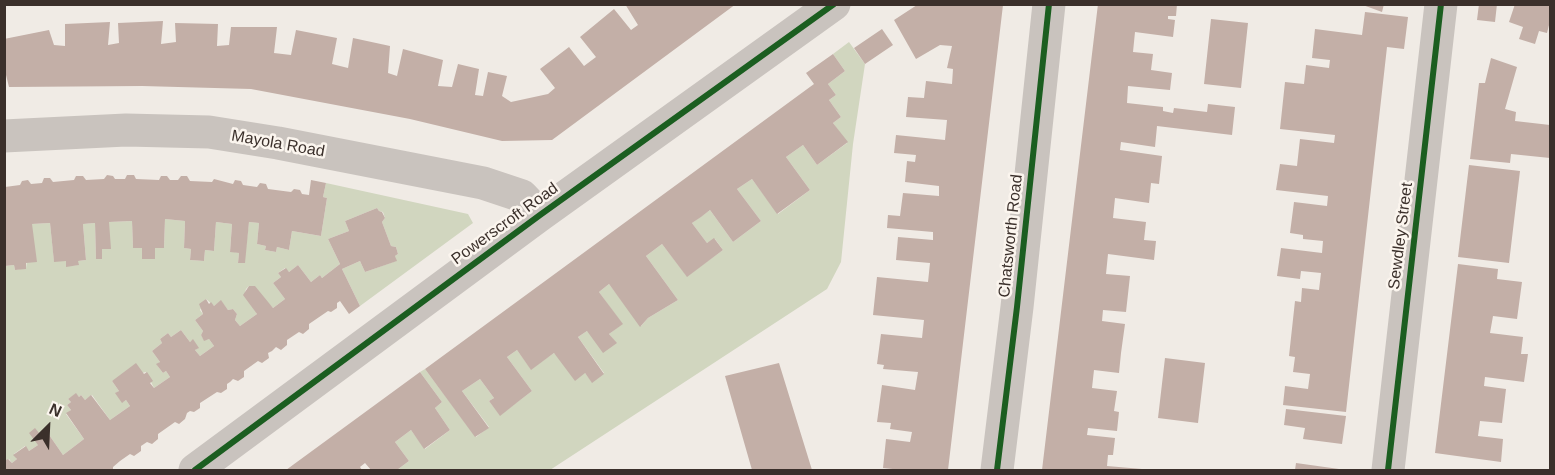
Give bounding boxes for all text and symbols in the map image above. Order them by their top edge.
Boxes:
street label: Mayola Road [230,126,326,162]
street label: Chatsworth Road [995,174,1027,298]
street label: Powerscroft Road [448,179,562,269]
street label: Sewdley Street [1385,181,1417,291]
north arrow [18,397,78,457]
text: N [47,400,64,420]

